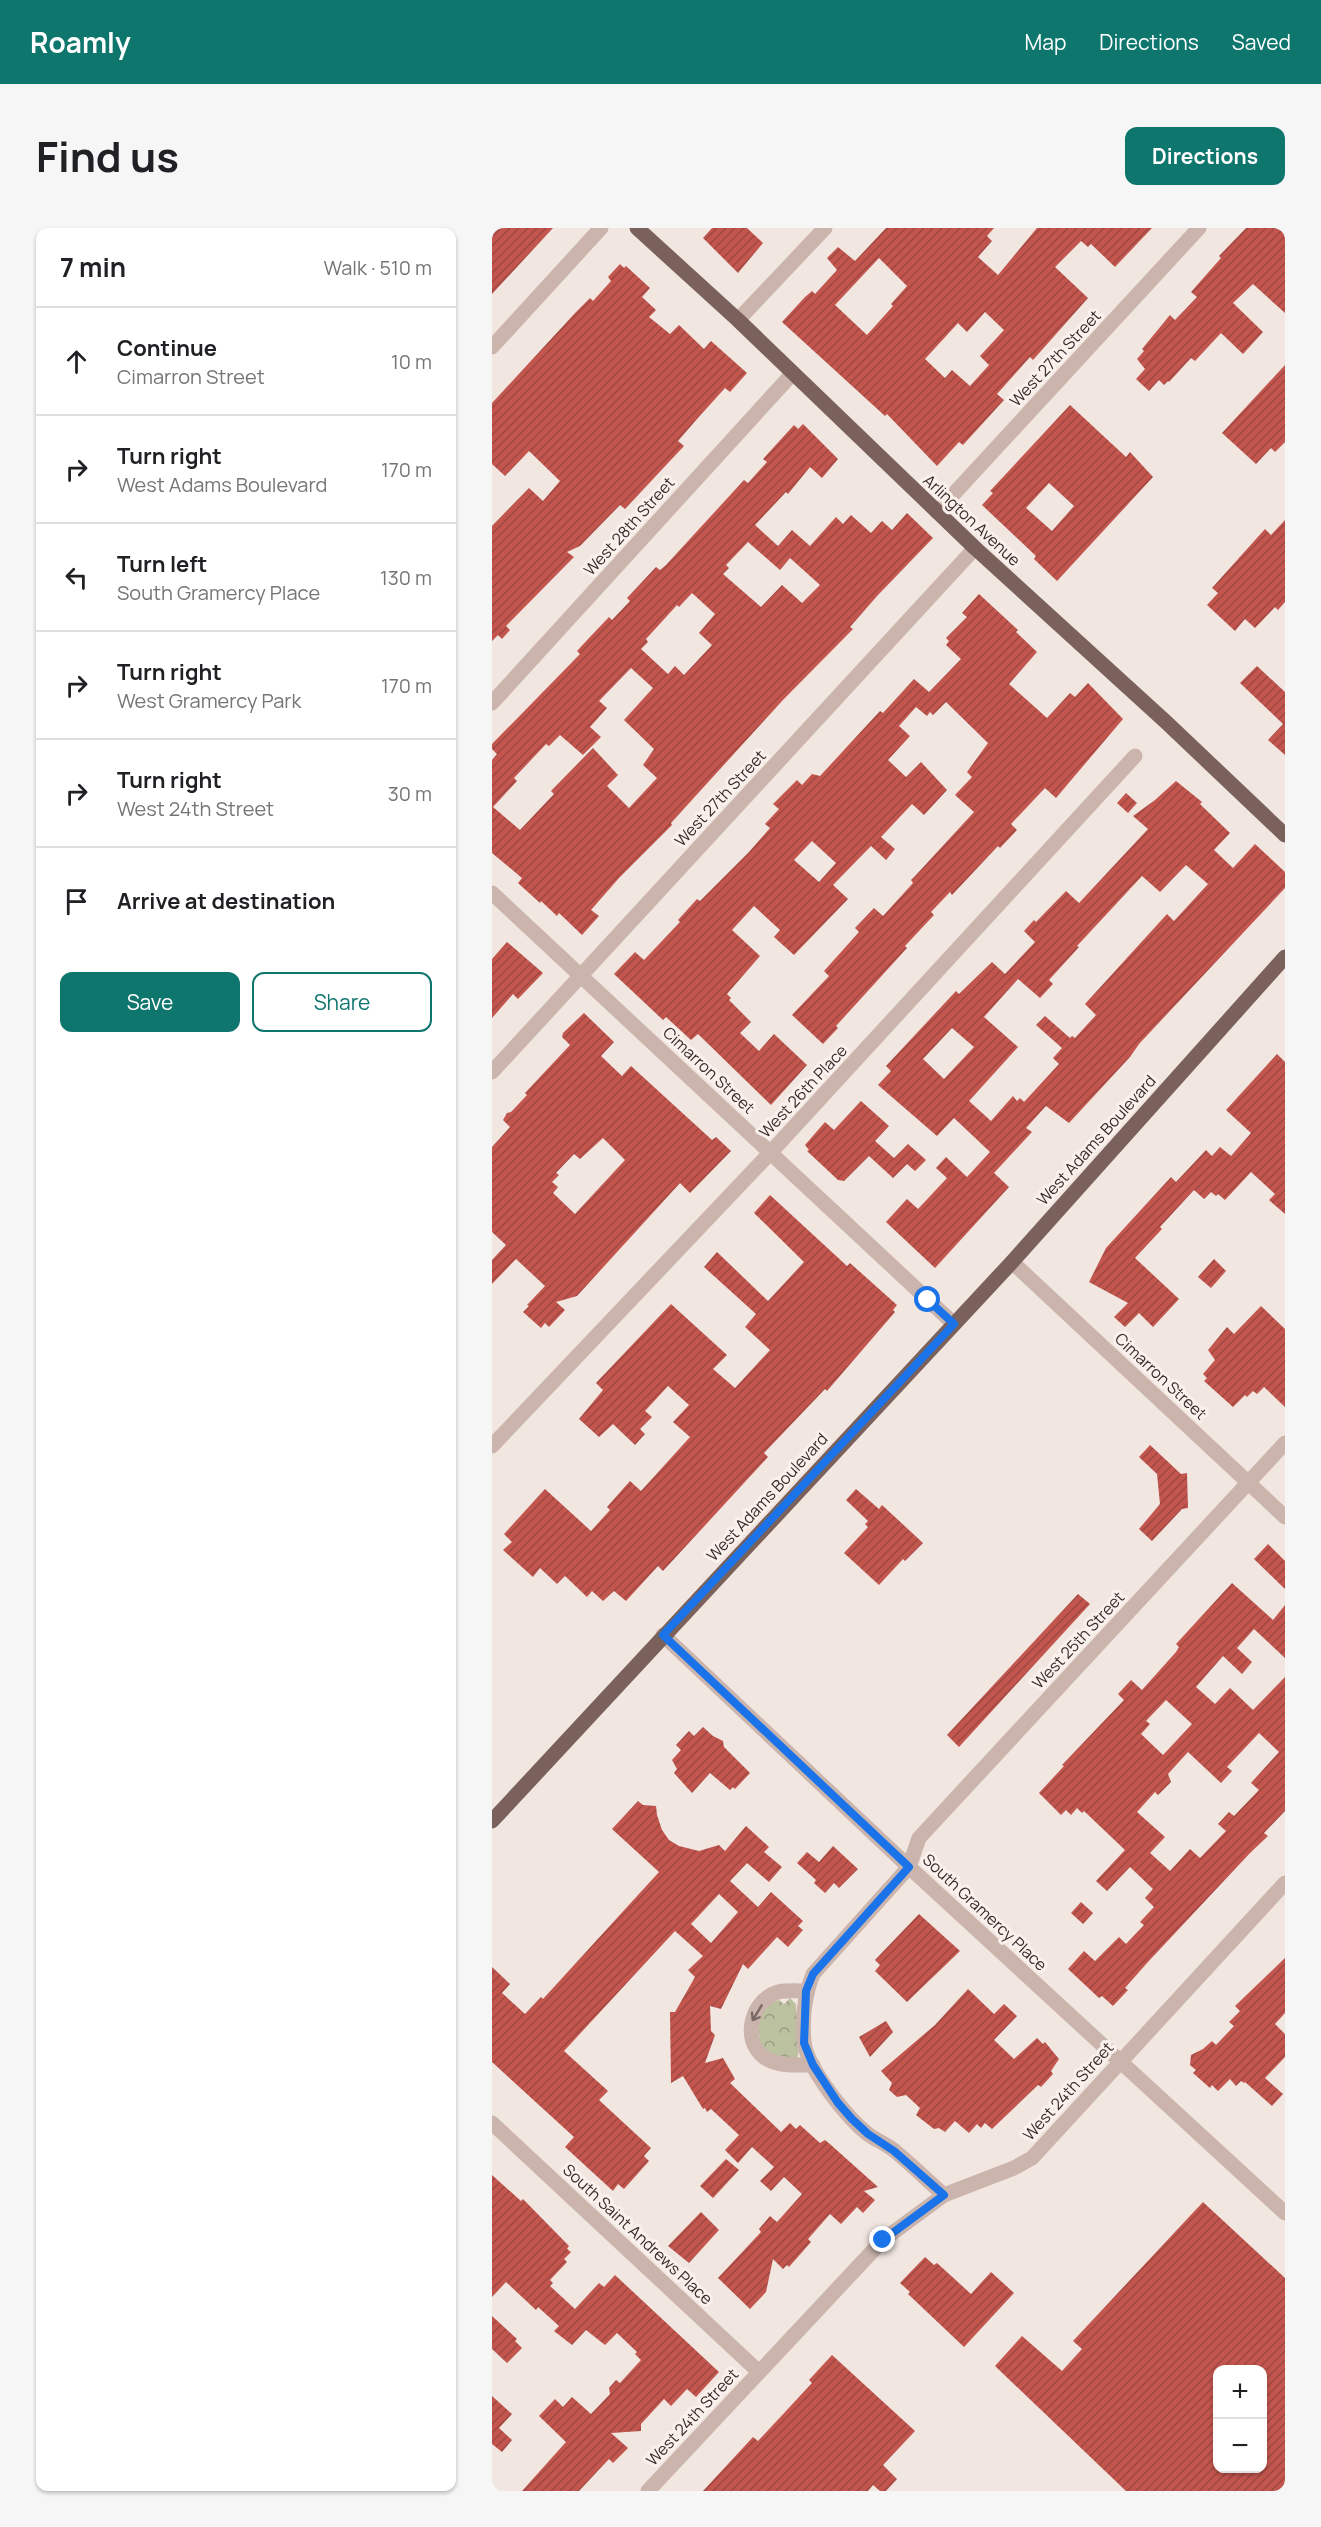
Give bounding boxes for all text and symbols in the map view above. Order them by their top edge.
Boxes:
text: Roamly [30,23,131,61]
text: Map [1025,28,1066,56]
text: Directions [1099,28,1199,56]
text: Saved [1232,28,1291,56]
text: Find us [36,127,179,185]
button: Directions [1125,127,1285,185]
text: 7 min [60,249,126,285]
text: Walk · 510 m [323,254,432,281]
street label: West 27th Street [1004,305,1106,411]
text: Continue [117,333,217,363]
icon: ahead [60,345,93,378]
text: 10 m [391,348,432,375]
text: Cimarron Street [117,363,265,390]
text: Turn right [117,441,222,471]
icon: right [60,453,93,486]
text: 170 m [381,456,432,483]
street label: Arlington Avenue [919,469,1025,571]
text: West Adams Boulevard [117,471,327,498]
street label: West 28th Street [579,472,679,580]
text: Turn left [117,549,207,579]
icon: left [60,561,93,594]
text: 130 m [380,564,432,591]
text: South Gramercy Place [117,579,320,606]
text: Turn right [117,657,222,687]
icon: right [60,669,93,702]
text: 170 m [381,672,432,699]
text: West Gramercy Park [117,687,301,714]
street label: West 27th Street [669,745,771,851]
text: Turn right [117,765,222,795]
icon: right [60,777,93,810]
text: 30 m [388,780,432,807]
text: West 24th Street [117,795,274,822]
icon: arrive [60,885,93,918]
text: Arrive at destination [117,886,335,916]
button: Save [60,972,240,1032]
button: Share [252,972,432,1032]
street label: Cimarron Street [658,1022,760,1118]
street label: West 26th Place [754,1040,852,1142]
street label: West Adams Boulevard [1032,1070,1160,1210]
route start [914,1286,940,1312]
street label: Cimarron Street [1110,1328,1212,1424]
street label: West Adams Boulevard [702,1428,832,1566]
street label: West 25th Street [1027,1586,1129,1694]
street label: South Gramercy Place [918,1849,1052,1975]
one-way arrow [750,2004,763,2021]
street label: West 24th Street [1018,2037,1118,2145]
street label: South Saint Andrews Place [558,2159,718,2309]
route end [869,2226,895,2252]
street label: West 24th Street [641,2364,743,2470]
map controls [1213,2365,1267,2473]
button: + [1213,2365,1267,2419]
button: − [1213,2419,1267,2473]

